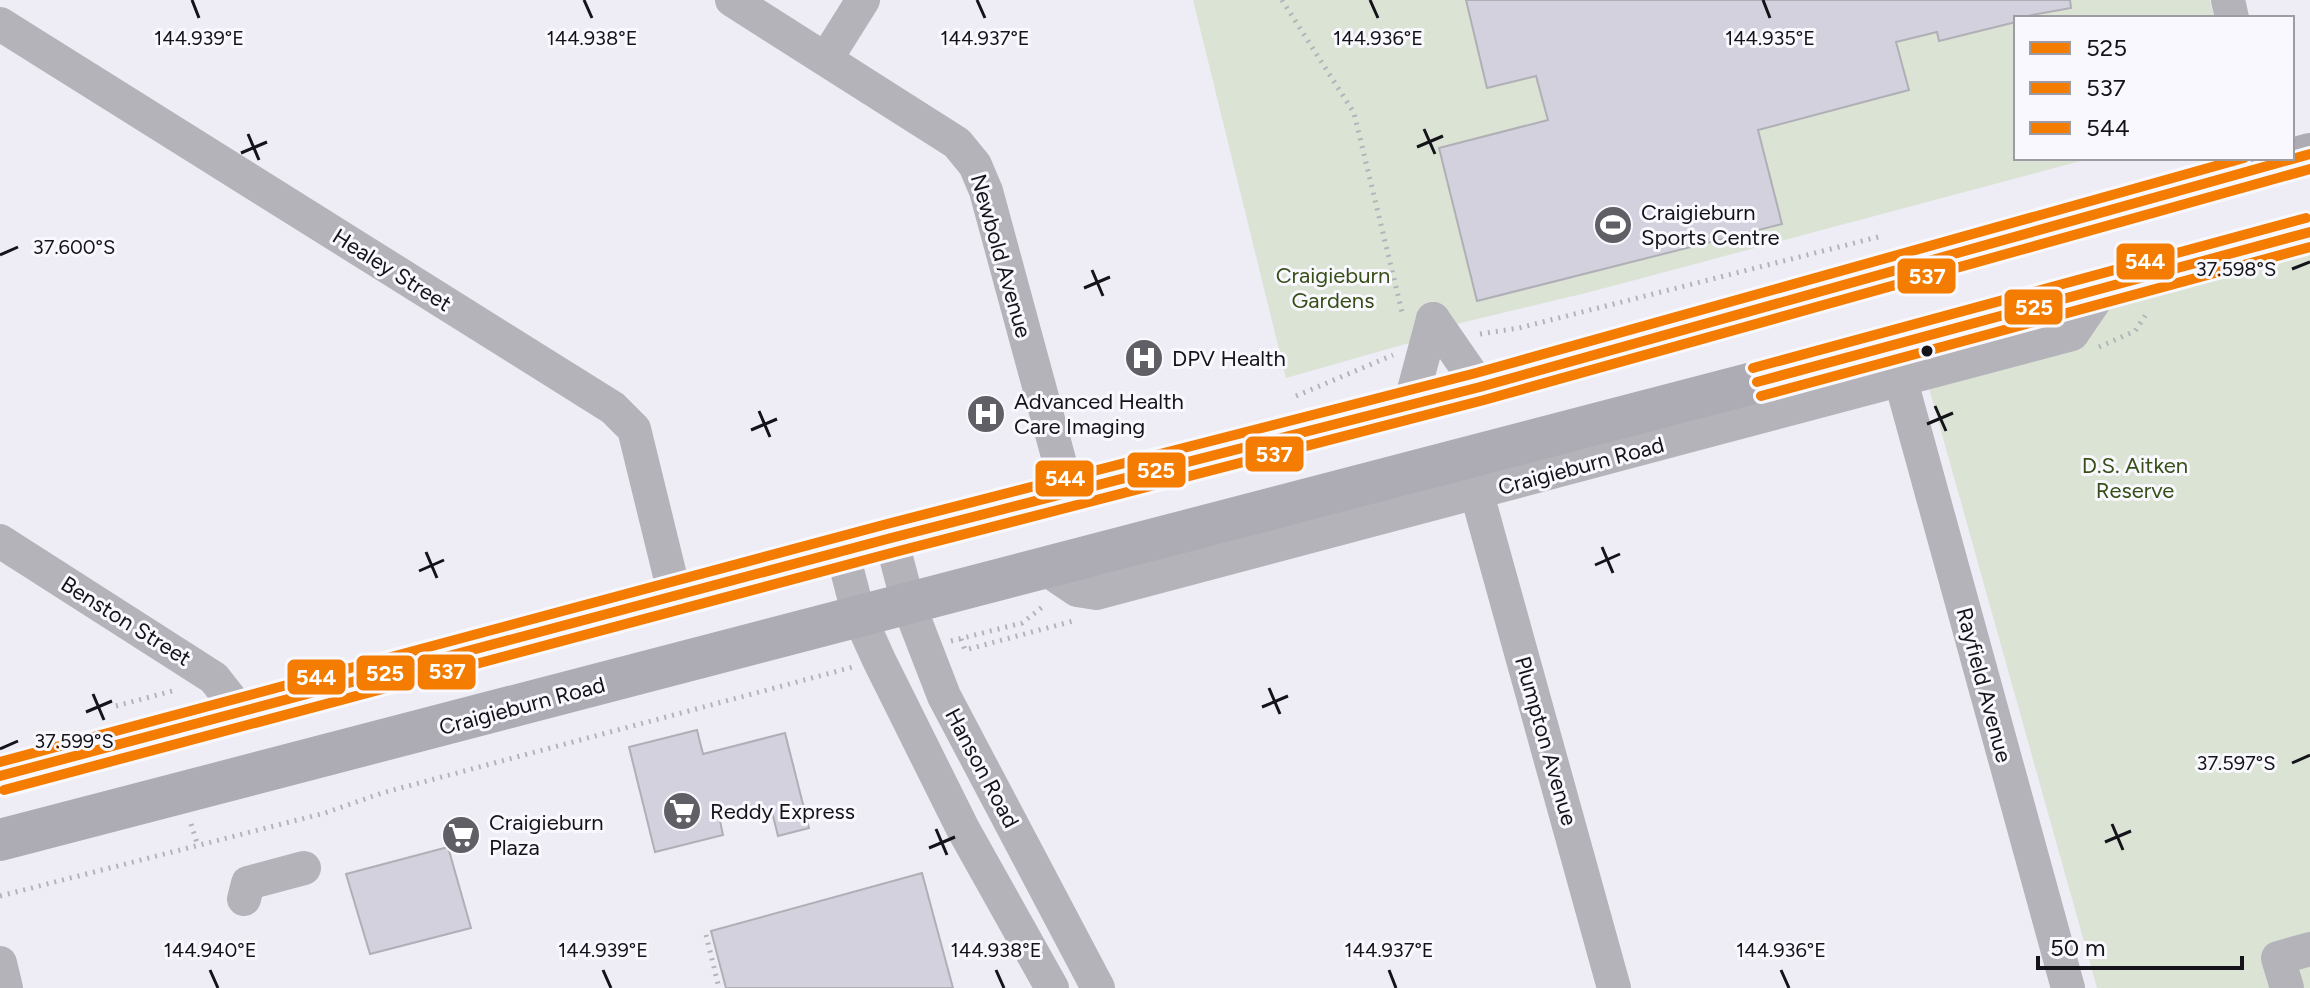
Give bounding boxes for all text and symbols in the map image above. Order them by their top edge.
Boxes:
legend [2014,16,2294,160]
text: 144.939°E [154,26,244,50]
text: 144.938°E [547,26,637,50]
text: 144.937°E [940,26,1030,50]
text: 144.936°E [1333,26,1423,50]
text: 144.935°E [1725,26,1815,50]
text: 525 [2086,33,2127,62]
text: 537 [2086,73,2126,102]
text: 544 [2086,113,2130,142]
street label: Newbold Avenue [965,171,1037,341]
place label: Craigieburn Sports Centre [1641,199,1780,251]
sports icon: Craigieburn Sports Centre [1592,204,1634,246]
street label: Healey Street [328,223,456,317]
text: 37.600°S [33,235,115,259]
line badge: 544 [2115,242,2176,281]
text: 544 [2125,248,2165,275]
line badge: 537 [1896,257,1957,295]
text: 37.598°S [2196,257,2276,281]
park label: Craigieburn Gardens [1276,262,1390,314]
text: 537 [1908,263,1946,290]
line badge: 525 [2003,288,2064,326]
text: 525 [2015,294,2053,321]
hospital icon: DPV Health [1123,337,1165,379]
unlabelled marker [1919,343,1935,359]
place label: DPV Health [1172,345,1286,372]
place label: Advanced Health Care Imaging [1014,388,1184,440]
hospital icon: Advanced Health Care Imaging [965,393,1007,435]
street label: Craigieburn Road [1495,431,1667,501]
line badge: 537 [1244,435,1305,473]
text: 537 [1255,441,1293,468]
line badge: 525 [1126,451,1187,489]
park label: D.S. Aitken Reserve [2082,452,2188,504]
text: 525 [1137,457,1175,484]
line badge: 544 [1034,459,1095,498]
text: 544 [1045,465,1085,492]
street label: Benston Street [56,570,196,672]
street label: Rayfield Avenue [1950,605,2018,765]
line badge: 537 [416,653,477,691]
street label: Plumpton Avenue [1509,653,1583,829]
line badge: 525 [355,654,416,692]
line badge: 544 [286,658,347,696]
text: 537 [428,658,466,685]
text: 525 [366,660,404,687]
text: 544 [296,664,336,691]
street label: Craigieburn Road [436,671,608,741]
street label: Hanson Road [939,704,1025,832]
text: 37.599°S [34,729,114,753]
text: 37.597°S [2197,751,2276,775]
supermarket icon: Reddy Express [661,790,703,832]
place label: Reddy Express [710,798,855,825]
place label: Craigieburn Plaza [489,809,604,861]
supermarket icon: Craigieburn Plaza [440,814,482,856]
scale bar [2038,920,2242,970]
text: 50 m [2050,933,2106,962]
text: 144.940°E [163,938,257,962]
text: 144.939°E [558,938,648,962]
text: 144.938°E [951,938,1041,962]
text: 144.937°E [1344,938,1434,962]
text: 144.936°E [1736,938,1826,962]

